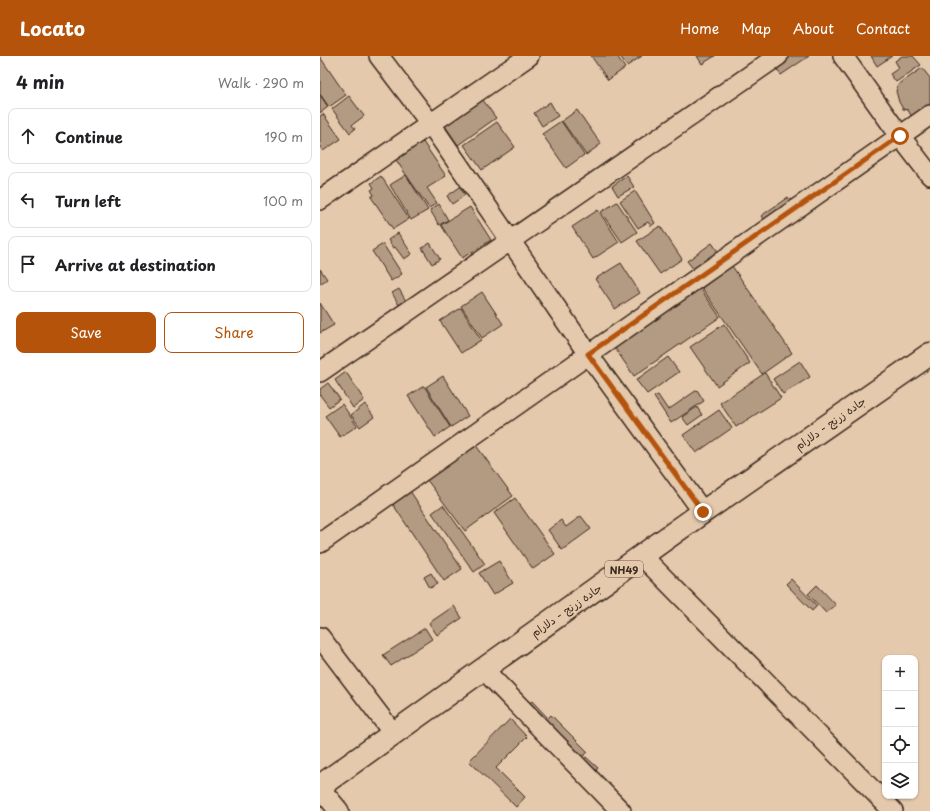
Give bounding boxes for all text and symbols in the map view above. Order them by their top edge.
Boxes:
text: Locato [20,14,85,42]
text: Home [680,18,719,39]
text: Map [741,18,771,39]
text: About [793,18,834,39]
text: Contact [856,18,910,39]
text: 4 min [16,69,64,95]
text: Walk · 290 m [218,73,304,92]
icon: ahead [17,125,39,147]
text: Continue [55,125,123,148]
text: 190 m [264,127,303,146]
route start [891,127,909,145]
icon: left [17,189,39,211]
text: Turn left [55,189,121,212]
text: 100 m [263,191,303,210]
icon: arrive [17,253,39,275]
text: Arrive at destination [55,253,216,276]
button: Save [16,312,156,353]
button: Share [164,312,304,353]
street label: جاده زرنج - دلارام [791,392,869,455]
route end [694,503,712,521]
road number: NH49 [605,561,643,577]
street label: جاده زرنج - دلارام [527,579,605,642]
map controls [882,655,918,799]
button: + [882,655,918,691]
button: − [882,691,918,727]
button: locate [882,727,918,763]
button: layers [882,763,918,799]

